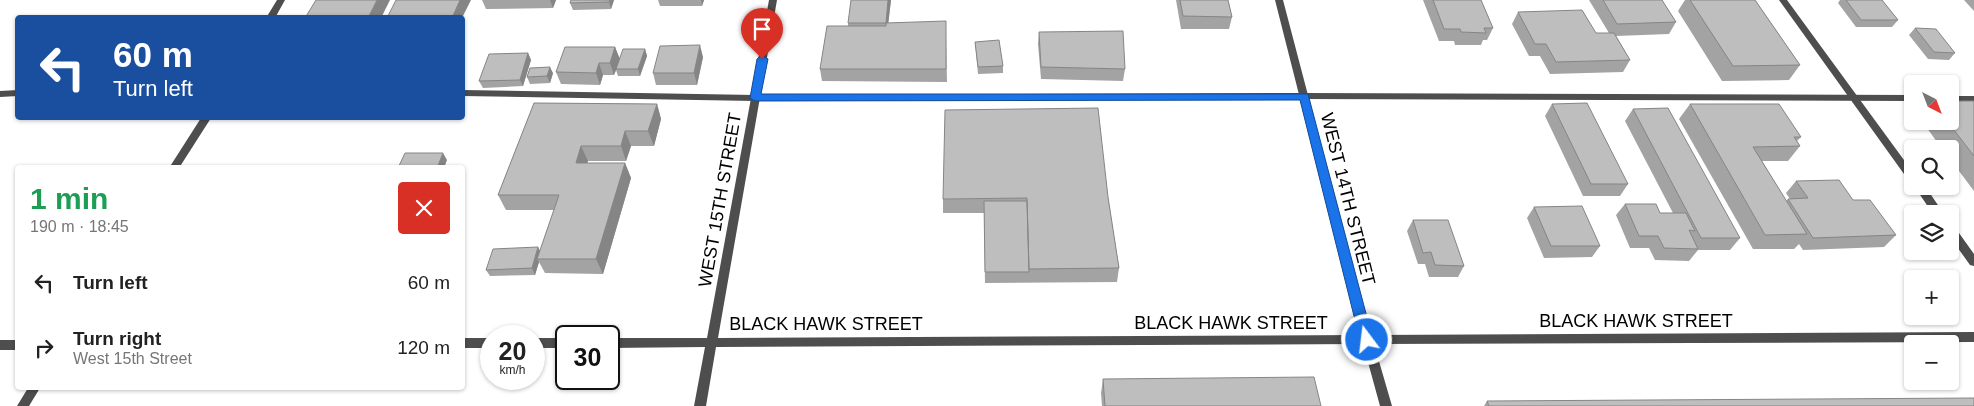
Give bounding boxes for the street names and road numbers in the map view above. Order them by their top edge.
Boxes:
street label: WEST 15TH STREET [695,111,745,289]
street label: WEST 14TH STREET [1317,111,1379,287]
street label: BLACK HAWK STREET [1539,311,1733,331]
street label: BLACK HAWK STREET [1134,313,1328,333]
street label: BLACK HAWK STREET [729,314,923,334]

